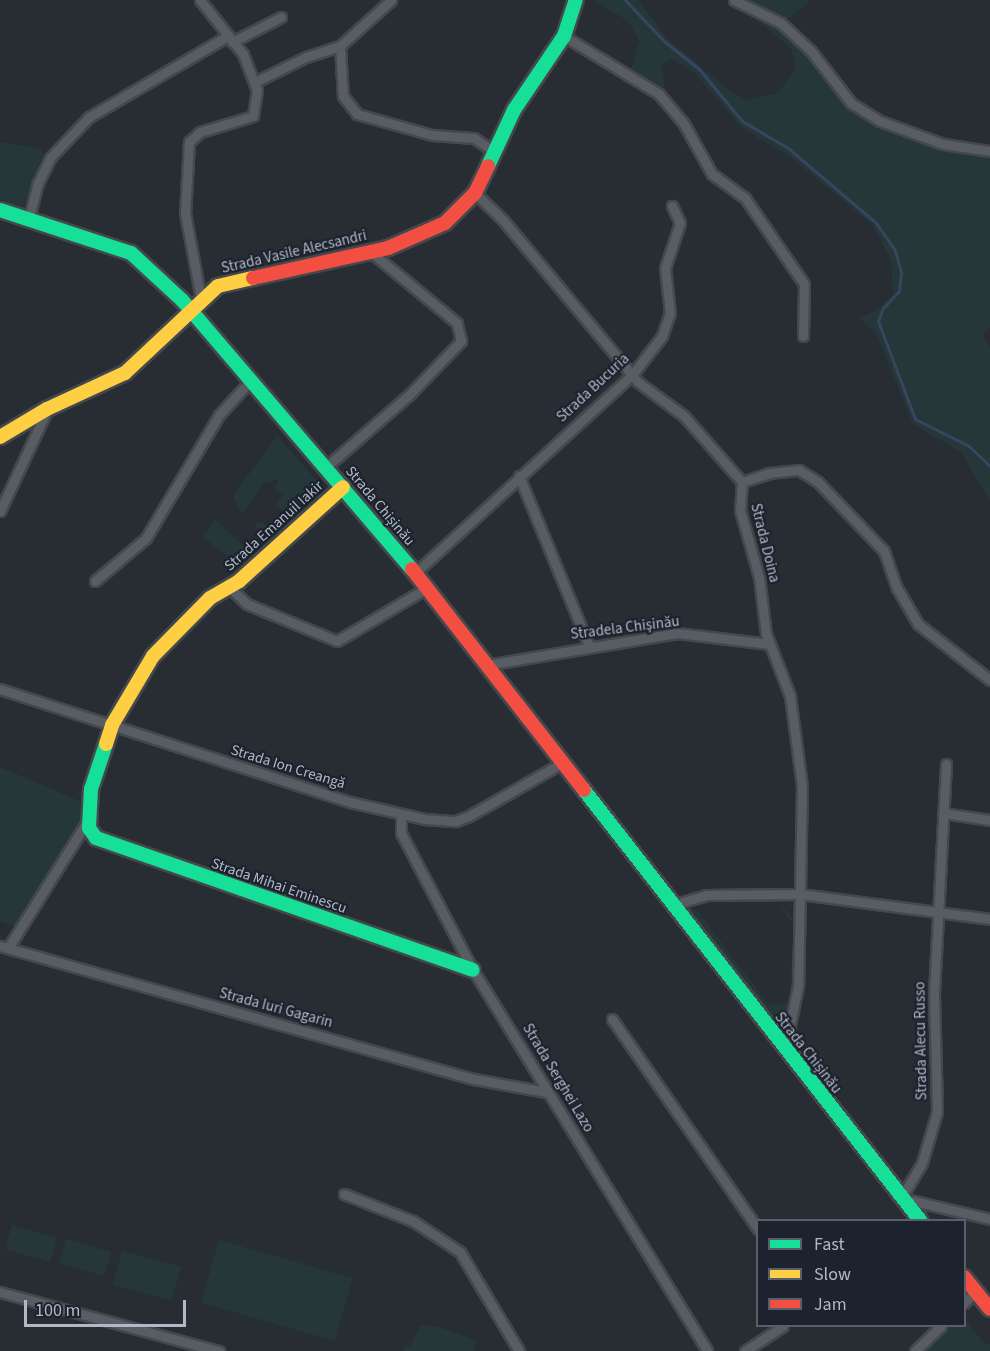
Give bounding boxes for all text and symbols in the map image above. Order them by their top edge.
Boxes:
street label: Strada Vasile Alecsandri [220,227,368,277]
street label: Strada Bucuria [553,350,633,426]
street label: Strada Chișinău [342,463,418,549]
street label: Strada Emanuil Iakir [221,477,327,575]
street label: Strada Doina [746,502,784,584]
street label: Stradela Chişinău [570,612,680,644]
street label: Strada Ion Creangă [229,741,347,793]
street label: Strada Mihai Eminescu [209,854,349,918]
street label: Strada Alecu Russo [911,981,931,1101]
street label: Strada Iuri Gagarin [217,984,335,1032]
street label: Strada Chișinău [771,1009,845,1097]
street label: Strada Serghei Lazo [518,1020,598,1136]
legend [756,1219,966,1327]
text: Fast [814,1232,845,1257]
text: Slow [814,1262,851,1287]
scale bar [27,1288,189,1326]
text: Jam [814,1292,847,1317]
text: 100 m [35,1298,80,1323]

